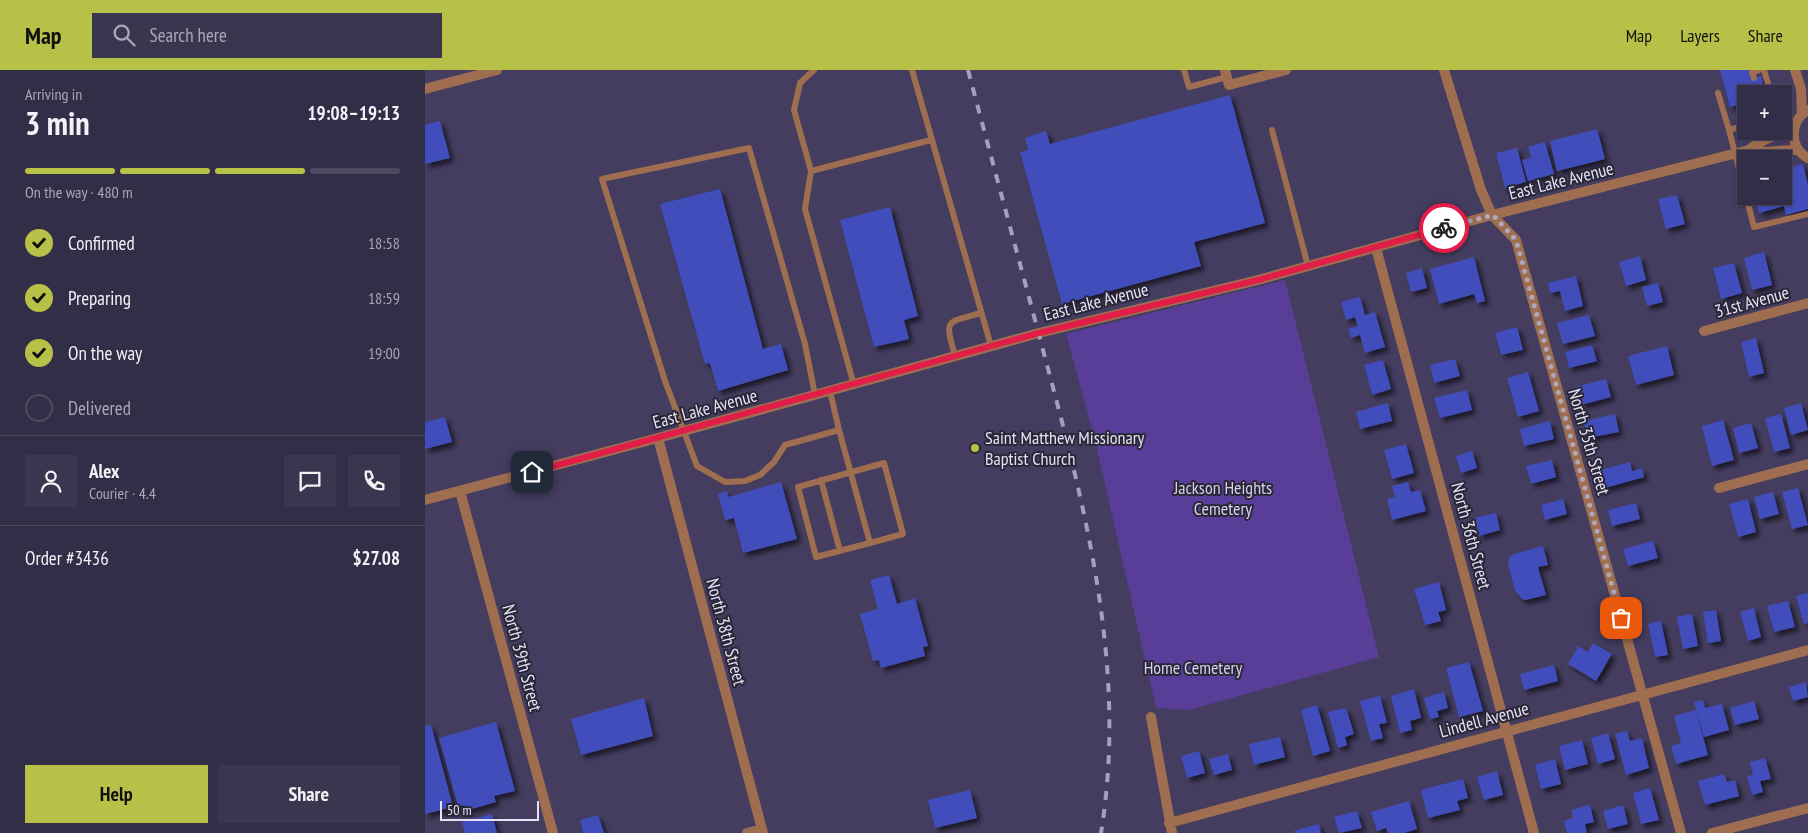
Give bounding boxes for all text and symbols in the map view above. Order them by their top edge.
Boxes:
search box [92,13,442,58]
text: Map [25,20,62,51]
icon: search [110,21,138,49]
text: Search here [150,23,227,47]
text: Map [1626,24,1652,47]
text: Layers [1680,24,1720,47]
text: Share [1748,24,1783,47]
text: Arriving in [25,84,82,104]
map controls [1737,85,1792,205]
button: + [1737,85,1792,140]
text: 19:08–19:13 [307,101,400,125]
text: 3 min [25,102,90,144]
button: − [1737,150,1792,205]
street label: East Lake Avenue [1506,156,1616,205]
text: On the way · 480 m [25,182,133,202]
courier [1419,203,1469,253]
icon: bike [1430,214,1458,242]
icon: check [25,229,53,257]
text: Confirmed [68,231,135,255]
text: 18:58 [368,233,400,253]
street label: East Lake Avenue [1041,277,1151,326]
street label: 31st Avenue [1712,281,1792,322]
icon: check [25,284,53,312]
text: Preparing [68,286,131,310]
text: 18:59 [368,288,400,308]
icon: check [25,339,53,367]
text: On the way [68,341,142,365]
text: 19:00 [368,343,400,363]
street label: East Lake Avenue [650,384,760,434]
street label: North 35th Street [1563,386,1616,498]
text: Delivered [68,396,131,420]
place label: Saint Matthew Missionary Baptist Church [985,426,1145,470]
marker: Saint Matthew Missionary Baptist Church [969,442,981,454]
pin [511,451,553,493]
button: person [25,455,77,507]
button: chat [284,455,336,507]
button: phone [348,455,400,507]
icon: home [518,458,546,486]
text: Alex [89,459,119,483]
park label: Jackson Heights Cemetery [1173,476,1272,520]
street label: North 36th Street [1446,480,1497,592]
text: Courier · 4.4 [89,483,156,503]
text: Order #3436 [25,546,109,570]
text: $27.08 [352,546,400,570]
street label: North 38th Street [701,576,752,688]
pin [1600,597,1642,639]
street label: North 39th Street [497,602,548,714]
icon: bag [1607,604,1635,632]
park label: Home Cemetery [1144,656,1243,679]
street label: Lindell Avenue [1437,697,1531,742]
button: Help [25,765,208,823]
button: Share [218,765,400,823]
scale bar [440,798,539,821]
text: 50 m [447,801,472,819]

